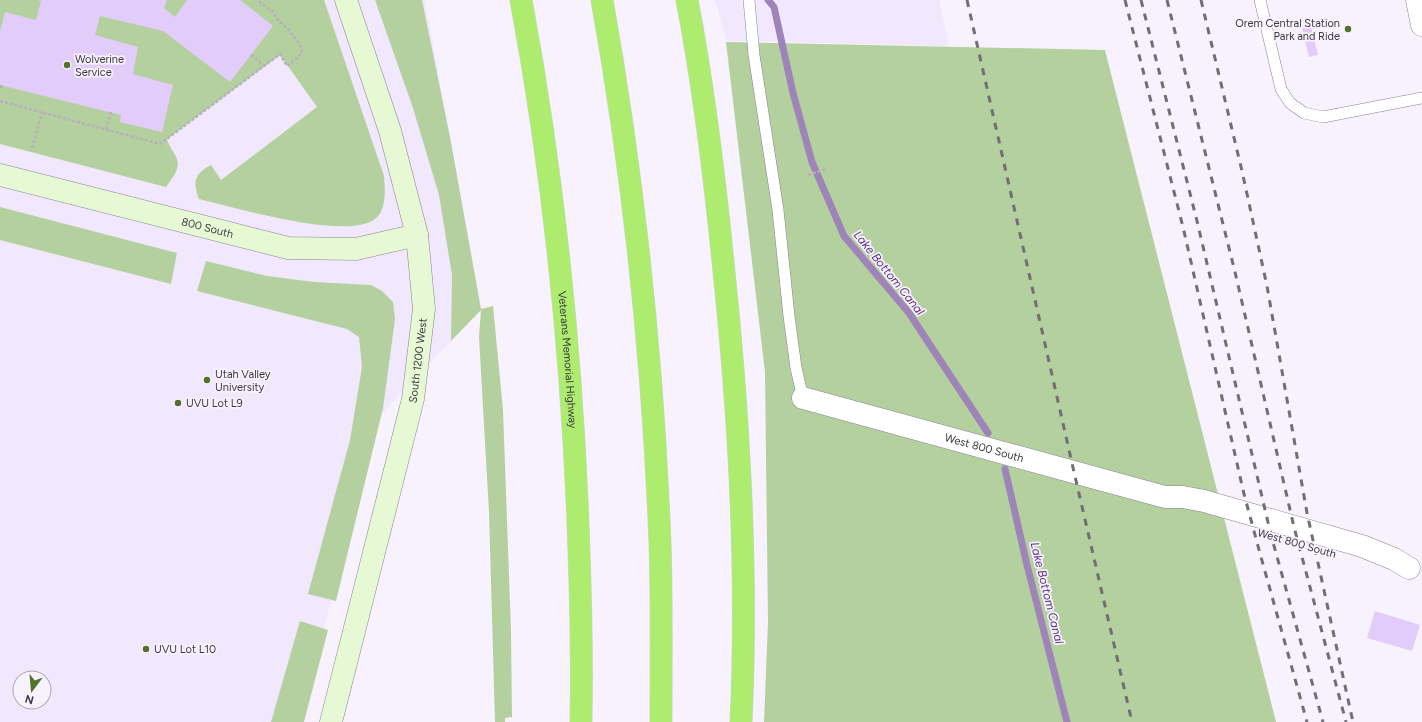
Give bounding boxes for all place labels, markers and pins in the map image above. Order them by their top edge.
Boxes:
place label: Orem Central Station Park and Ride [1235,17,1340,43]
marker: Orem Central Station Park and Ride [1343,24,1353,34]
place label: Wolverine Service [75,53,124,79]
marker: Wolverine Service [62,60,72,70]
place label: Utah Valley University [215,368,271,394]
marker: Utah Valley University [202,375,212,385]
place label: UVU Lot L9 [186,397,243,410]
marker: UVU Lot L9 [173,398,183,408]
place label: UVU Lot L10 [154,643,216,656]
marker: UVU Lot L10 [141,644,151,654]

